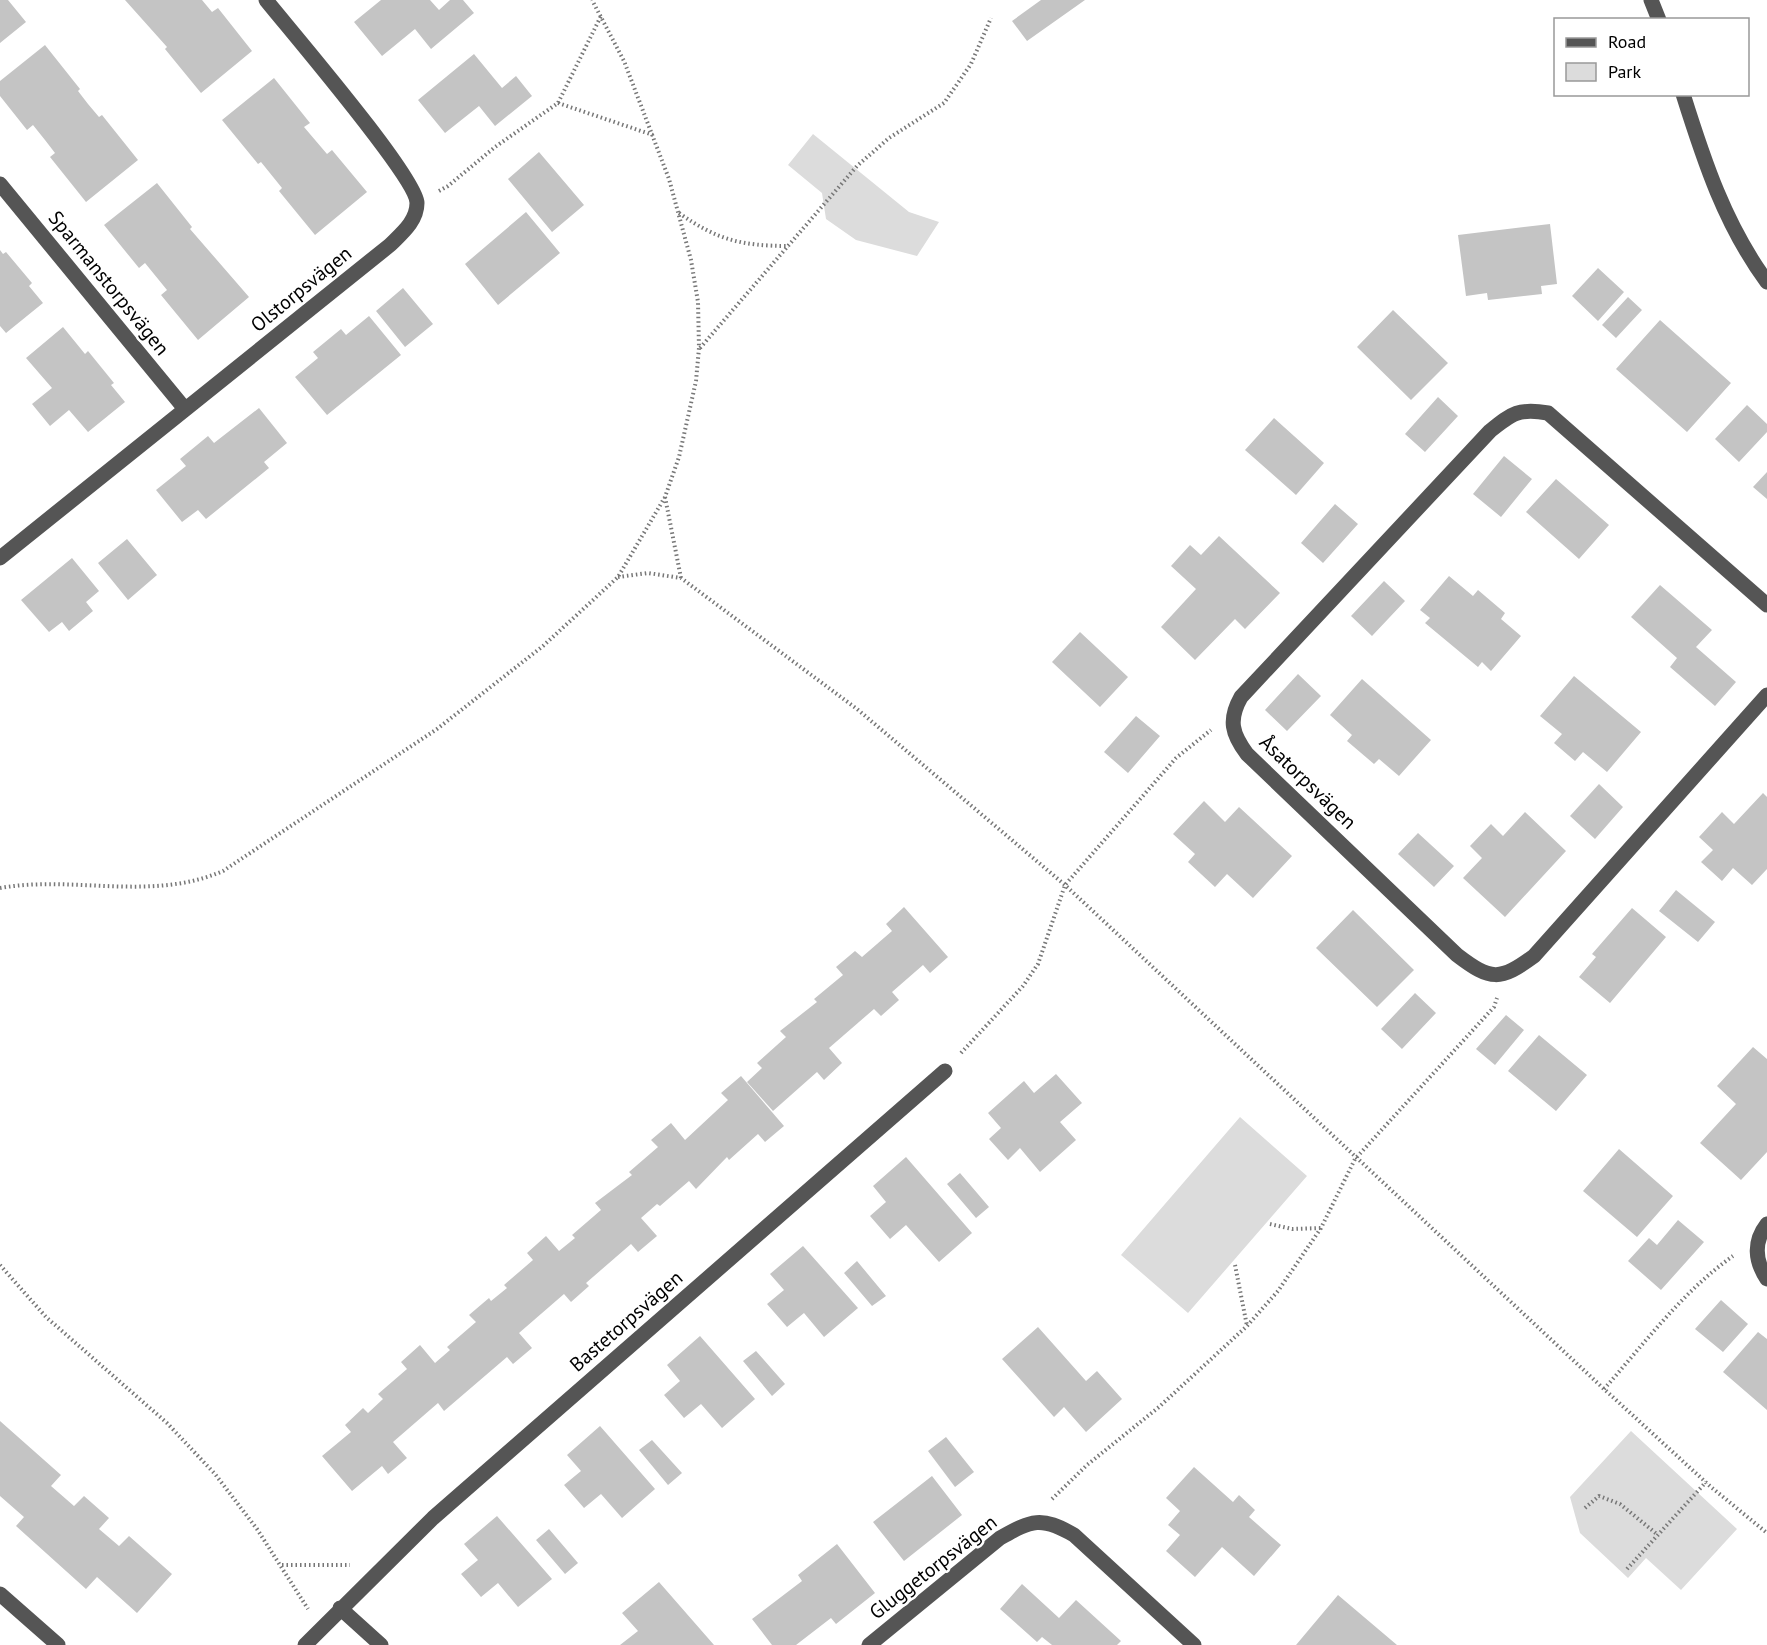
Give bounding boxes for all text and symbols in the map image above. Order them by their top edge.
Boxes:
legend [1554,18,1749,96]
text: Road [1608,30,1646,53]
text: Park [1608,60,1641,83]
street label: Sparmanstorpsvägen [43,205,175,361]
street label: Olstorpsvägen [245,240,357,338]
street label: Åsatorpsvägen [1254,729,1362,835]
street label: Bastetorpsvägen [564,1265,688,1377]
street label: Gluggetorpsvägen [864,1509,1002,1625]

